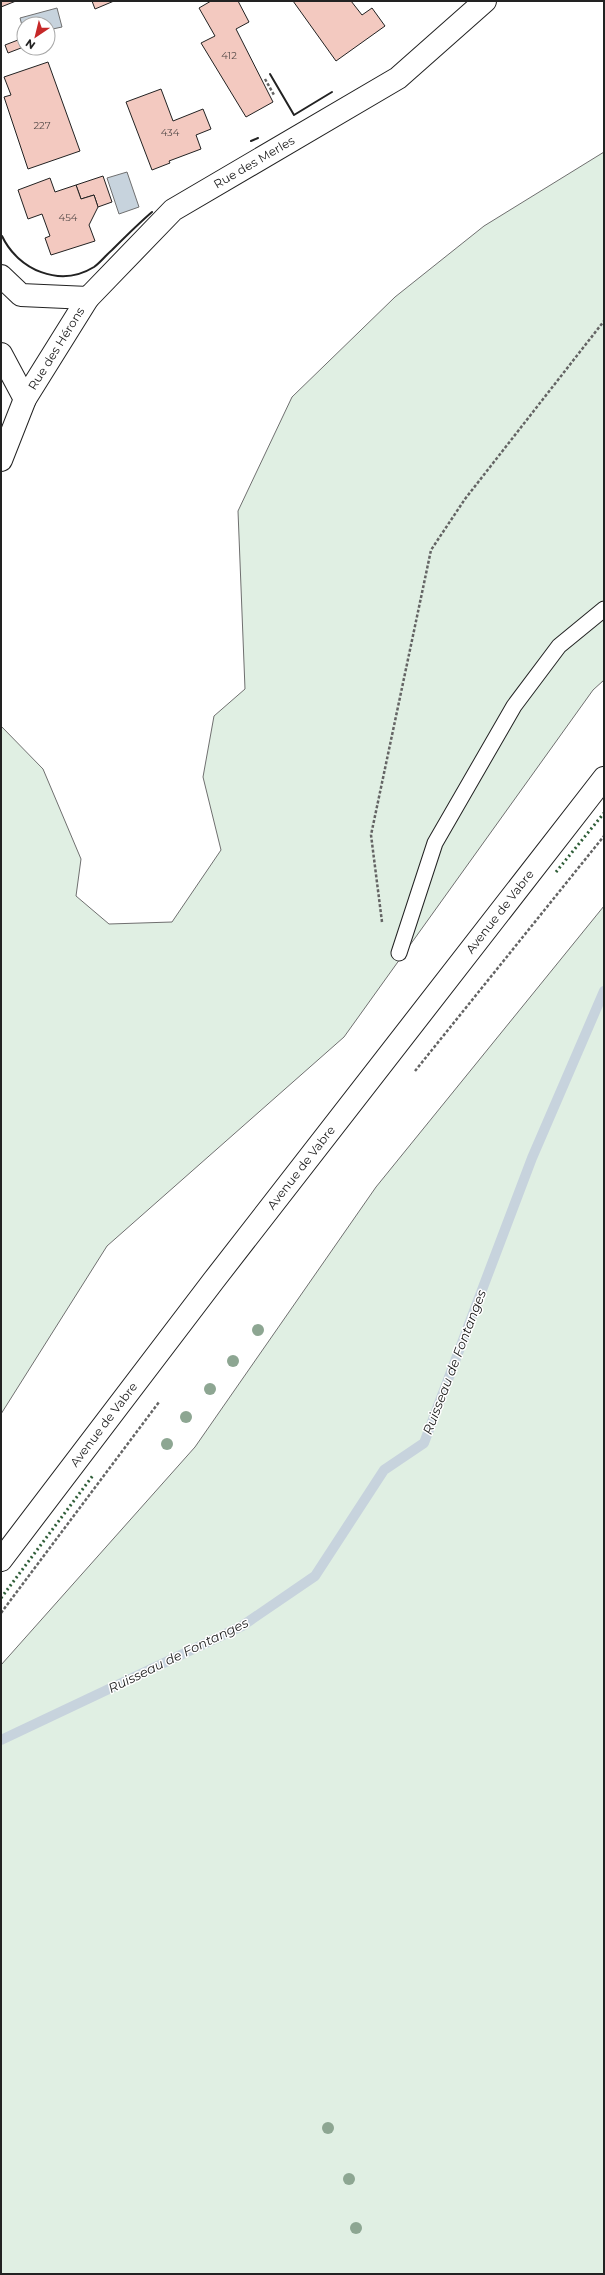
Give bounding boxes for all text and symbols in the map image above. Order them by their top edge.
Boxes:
north arrow [16,16,56,56]
text: N [23,36,38,52]
house number: 412 [221,49,237,62]
house number: 227 [33,119,51,132]
house number: 434 [161,126,180,139]
street label: Rue des Merles [211,132,297,192]
house number: 454 [59,211,78,224]
street label: Rue des Hérons [25,304,88,392]
street label: Avenue de Vabre [462,867,537,956]
street label: Avenue de Vabre [264,1123,338,1212]
water label: Ruisseau de Fontanges [419,1287,489,1437]
street label: Avenue de Vabre [67,1379,140,1469]
water label: Ruisseau de Fontanges [105,1614,251,1696]

